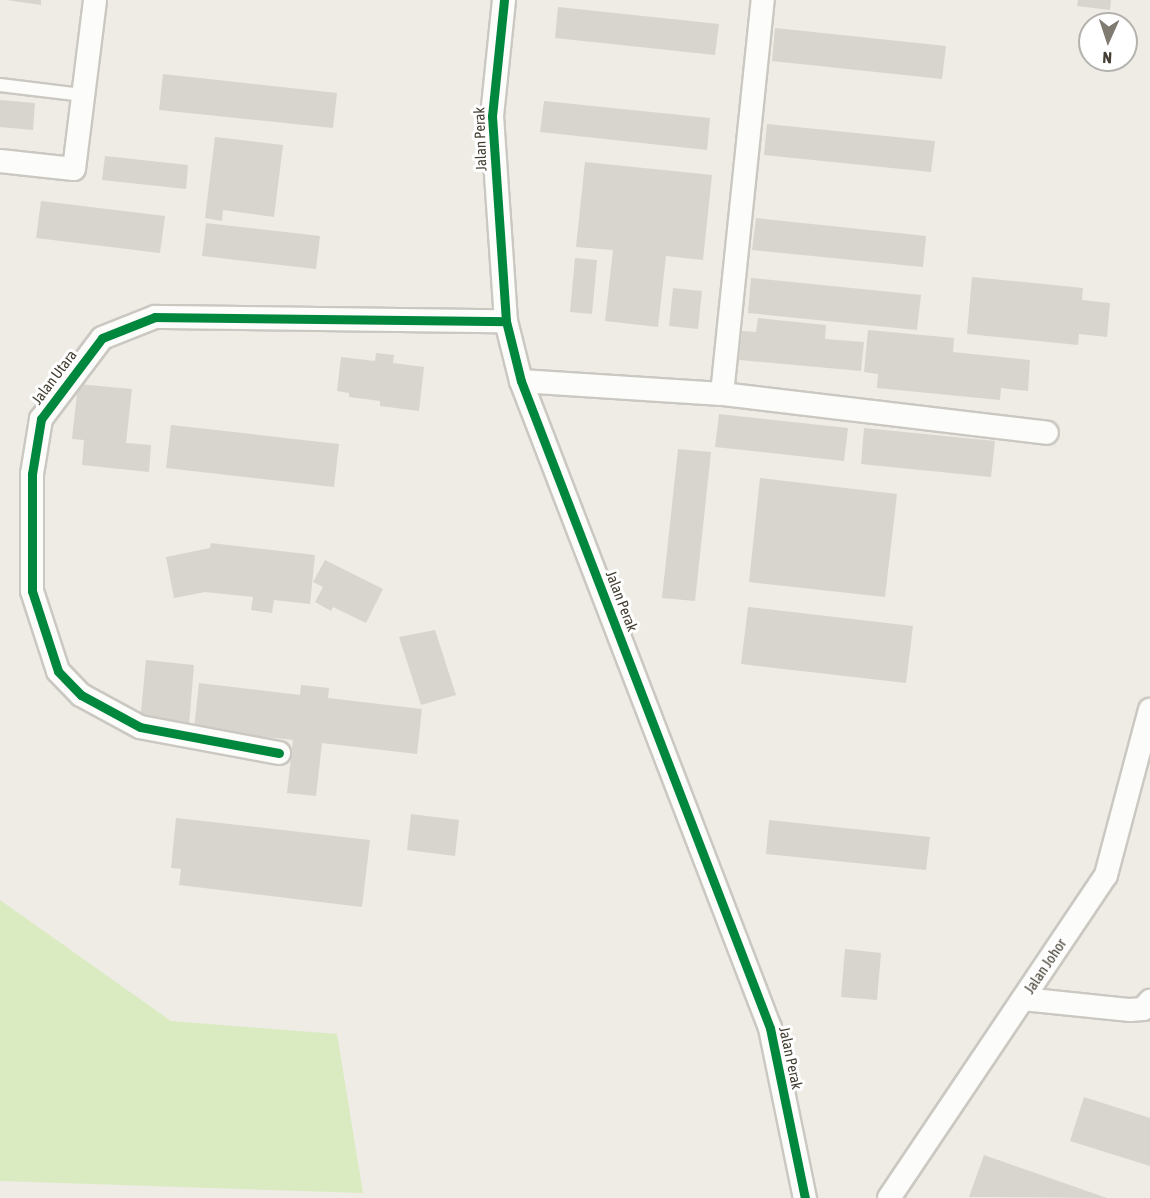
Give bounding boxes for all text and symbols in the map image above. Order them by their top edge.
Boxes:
north arrow [1078,12,1138,72]
text: N [1102,49,1112,67]
street label: Jalan Perak [470,107,490,171]
street label: Jalan Utara [28,346,80,408]
street label: Jalan Perak [602,568,642,634]
street label: Jalan Johor [1020,935,1070,997]
street label: Jalan Perak [776,1025,806,1091]

